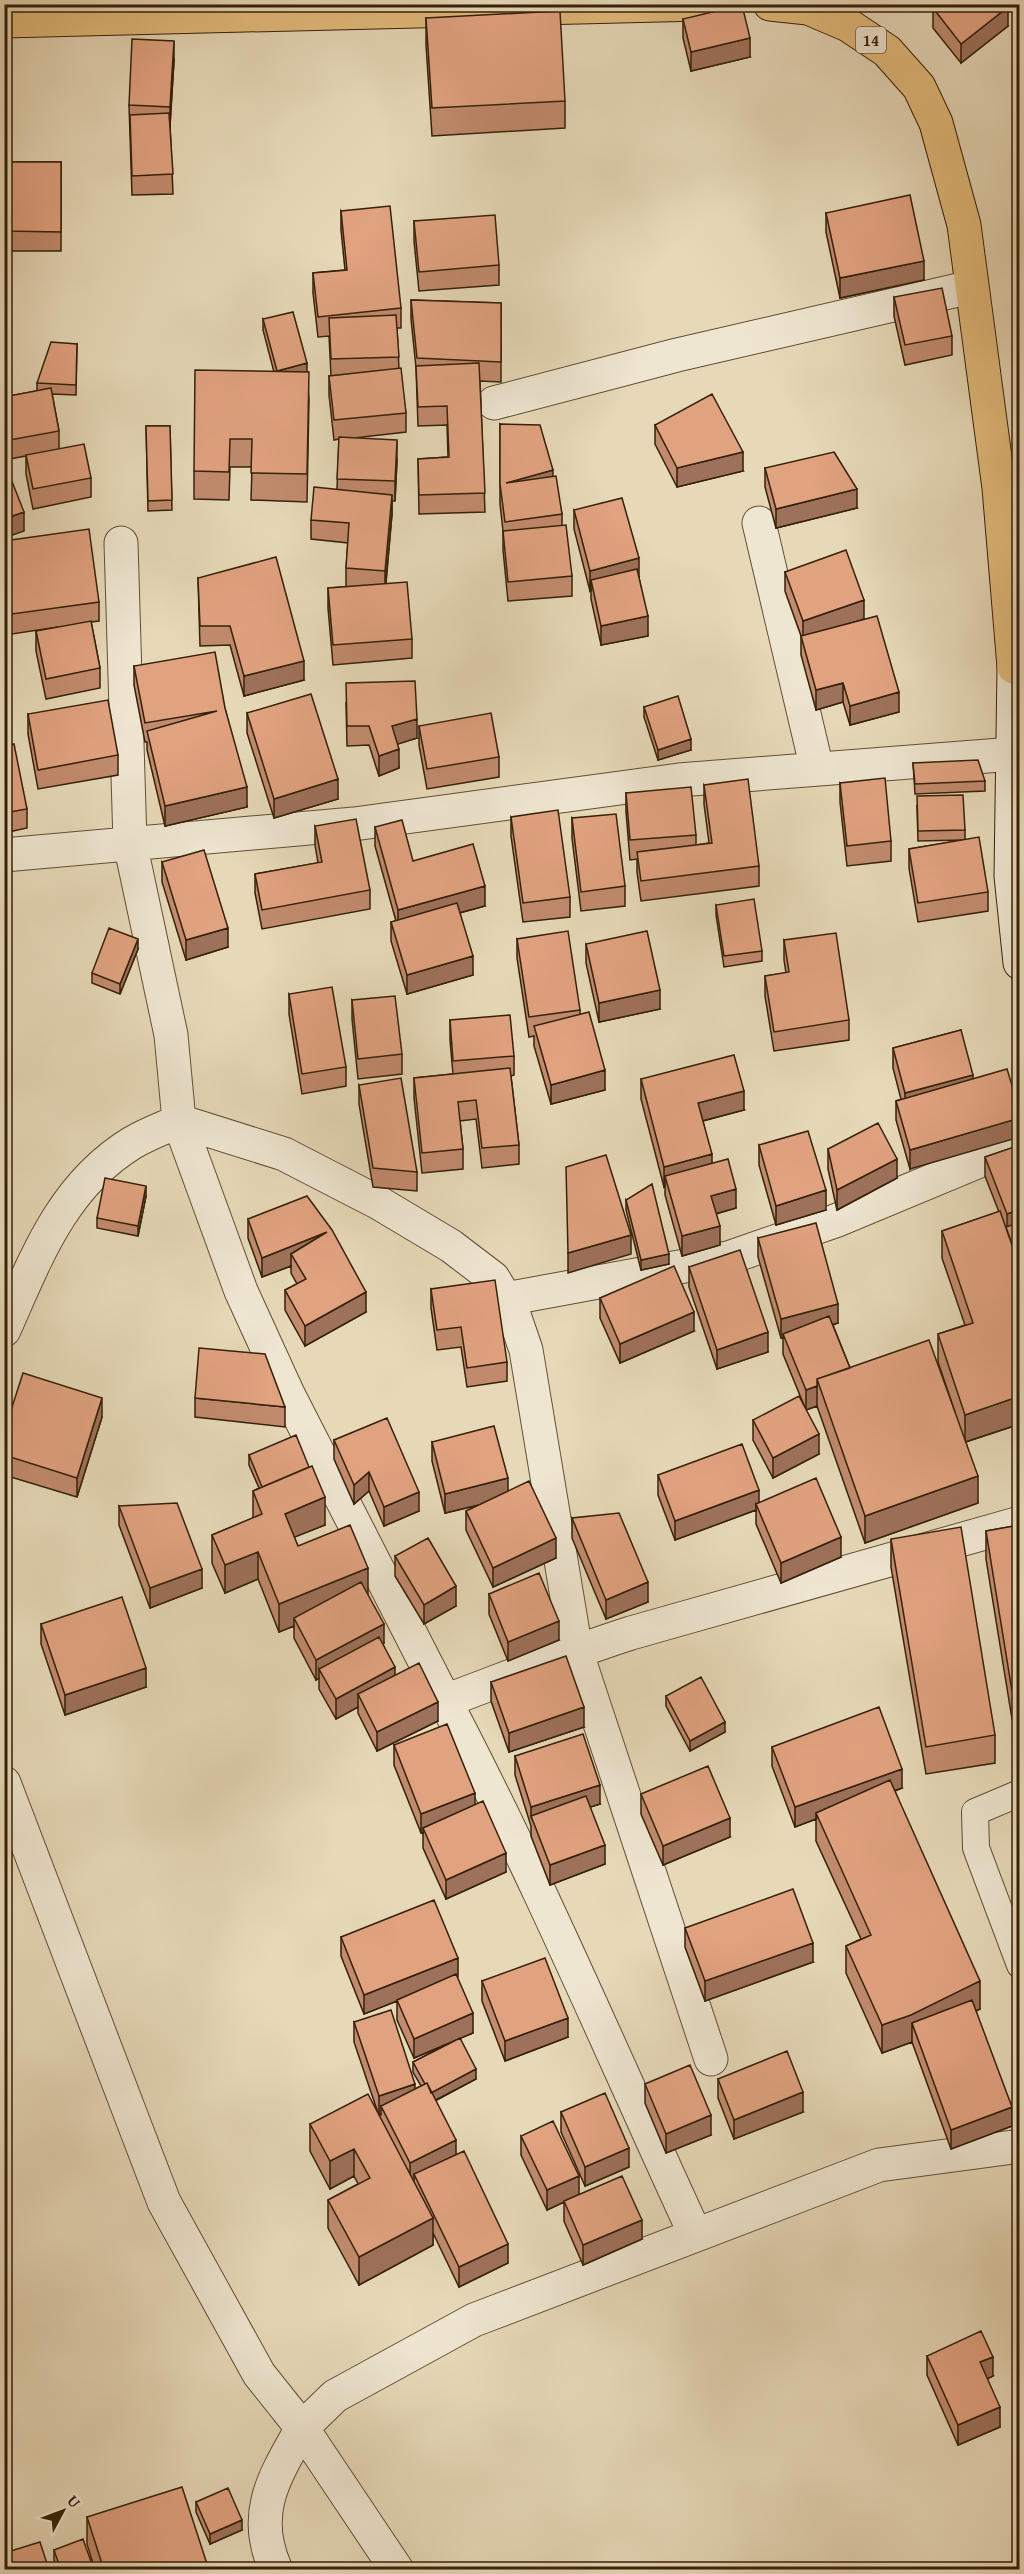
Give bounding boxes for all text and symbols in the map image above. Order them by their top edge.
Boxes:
road number: 14 [856,27,886,53]
north arrow [33,2481,93,2541]
text: U [62,2489,87,2513]

